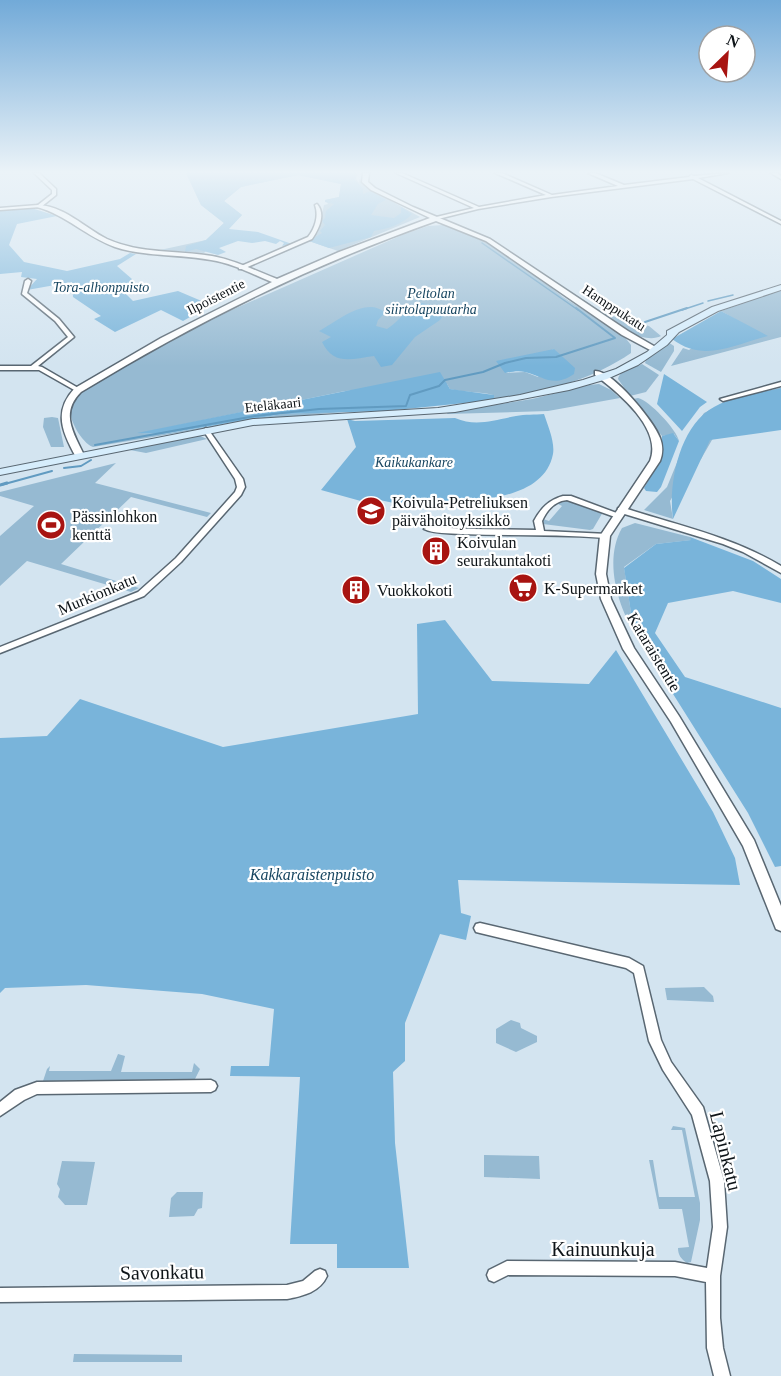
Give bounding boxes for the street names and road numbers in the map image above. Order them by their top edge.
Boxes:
street label: Ilpoistentie [185,276,247,318]
street label: Hamppukatu [580,282,648,334]
street label: Eteläkaari [244,395,302,415]
street label: Murkionkatu [55,570,139,618]
street label: Kataraistentie [624,610,684,694]
street label: Lapinkatu [705,1109,746,1193]
street label: Kainuunkuja [551,1238,655,1261]
street label: Savonkatu [120,1260,204,1284]

